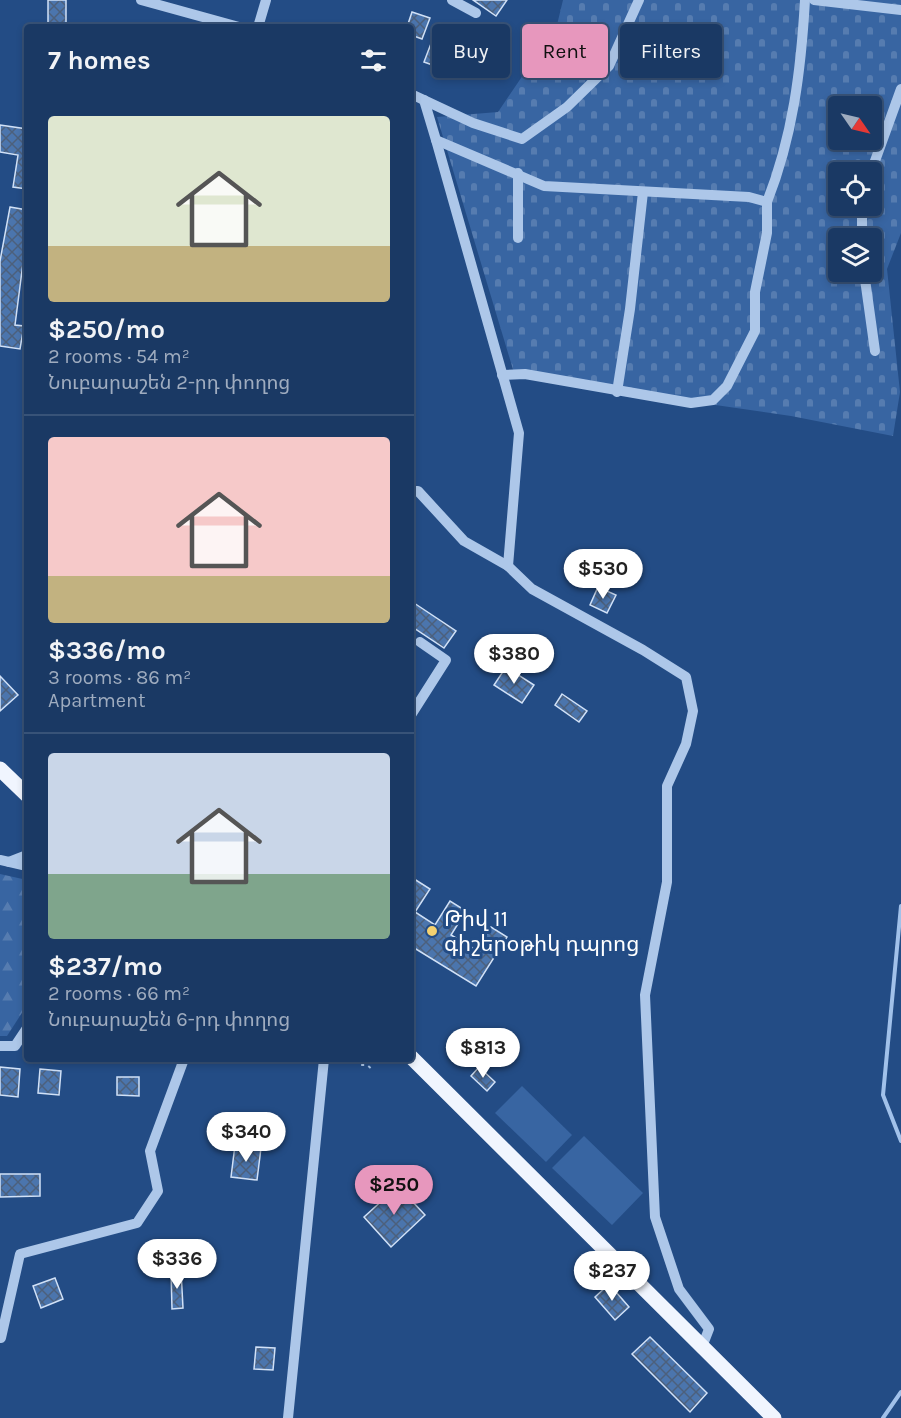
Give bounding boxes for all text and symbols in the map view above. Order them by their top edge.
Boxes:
chip: Buy [432,24,510,78]
chip: Rent [522,24,608,78]
chip: Filters [620,24,722,78]
icon: filters [357,44,390,77]
text: 7 homes [48,45,151,76]
north arrow [828,96,882,150]
map controls [828,96,882,282]
icon: home [165,155,273,263]
button: locate [828,162,882,216]
button: layers [828,228,882,282]
text: $250/mo [48,314,165,345]
text: 2 rooms · 54 m² [48,345,190,368]
text: Նուբարաշեն 2-րդ փողոց [48,371,290,394]
icon: home [165,476,273,584]
pin: $530 [567,549,639,600]
text: $530 [578,557,628,580]
pin: $380 [478,634,550,685]
text: $336/mo [48,635,166,666]
text: $380 [488,642,540,665]
text: 3 rooms · 86 m² [48,666,191,689]
text: Apartment [48,689,146,712]
icon: home [165,792,273,900]
place label: Թիվ 11 գիշերօթիկ դպրոց [444,906,639,957]
marker: Թիվ 11 գիշերօթիկ դպրոց [425,924,439,938]
text: $237/mo [48,951,162,982]
text: 2 rooms · 66 m² [48,982,190,1005]
text: Նուբարաշեն 6-րդ փողոց [48,1008,290,1031]
pin: $813 [447,1028,519,1079]
text: $813 [460,1036,506,1059]
pin: $340 [210,1112,282,1163]
text: $340 [221,1120,271,1143]
pin: $250 [358,1165,430,1216]
text: $250 [369,1173,419,1196]
pin: $336 [141,1239,213,1290]
text: $336 [152,1247,202,1270]
pin: $237 [576,1251,648,1302]
text: $237 [588,1259,636,1282]

